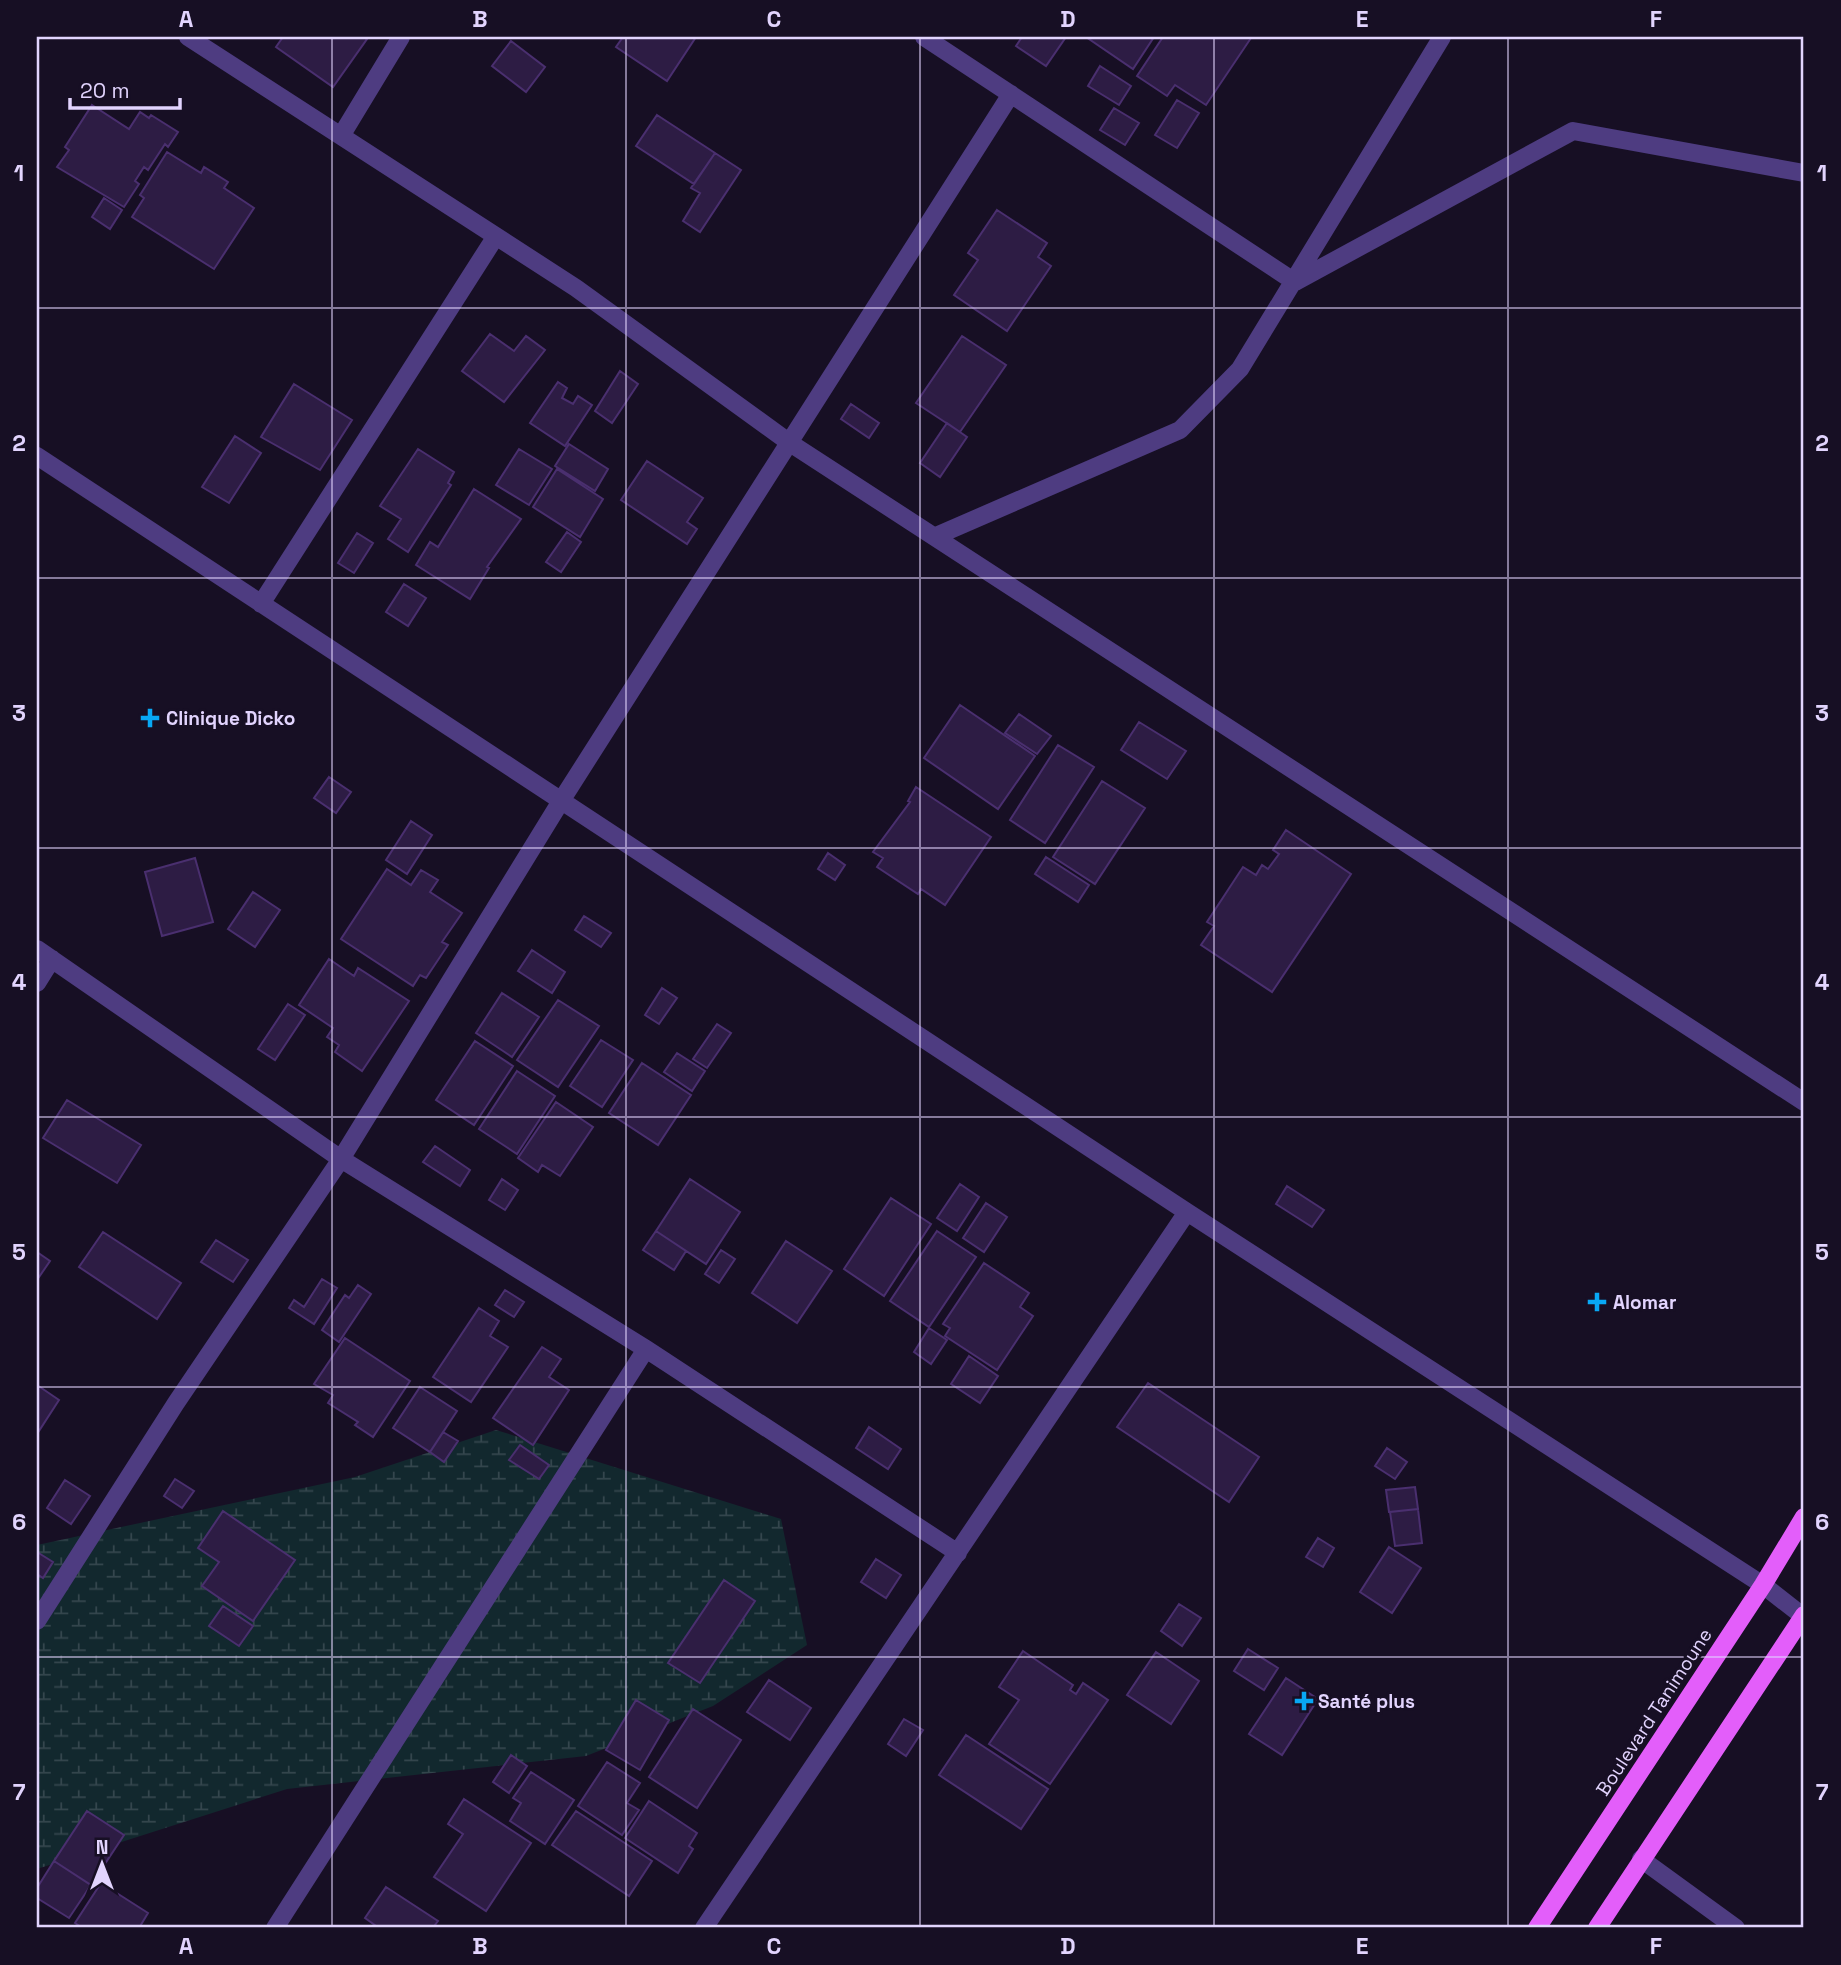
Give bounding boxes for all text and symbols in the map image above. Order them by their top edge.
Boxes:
text: A [179,4,194,34]
text: B [472,4,488,34]
text: C [767,4,781,34]
text: D [1060,4,1076,34]
text: E [1356,4,1368,34]
text: F [1650,4,1662,34]
scale bar [70,66,180,110]
text: 20 m [80,77,130,104]
text: 1 [14,158,24,188]
text: 1 [1817,158,1827,188]
text: 2 [12,428,26,458]
text: 2 [1815,428,1829,458]
text: 3 [12,698,26,728]
text: 3 [1815,698,1829,728]
place label: Clinique Dicko [166,706,295,731]
marker: Clinique Dicko [140,708,160,728]
text: 4 [12,967,27,997]
text: 4 [1815,967,1830,997]
text: 5 [12,1237,26,1267]
text: 5 [1815,1237,1829,1267]
place label: Alomar [1613,1290,1676,1315]
marker: Alomar [1587,1292,1607,1312]
text: 6 [12,1507,26,1537]
text: 6 [1815,1507,1829,1537]
street label: Boulevard Tanimoune [1590,1623,1718,1801]
place label: Santé plus [1318,1689,1415,1714]
marker: Santé plus [1296,1693,1312,1709]
text: 7 [13,1777,26,1807]
text: 7 [1816,1777,1829,1807]
north arrow [66,1828,136,1898]
text: N [96,1835,108,1860]
text: A [179,1931,194,1961]
text: B [472,1931,488,1961]
text: C [767,1931,781,1961]
text: D [1060,1931,1076,1961]
text: E [1356,1931,1368,1961]
text: F [1650,1931,1662,1961]

